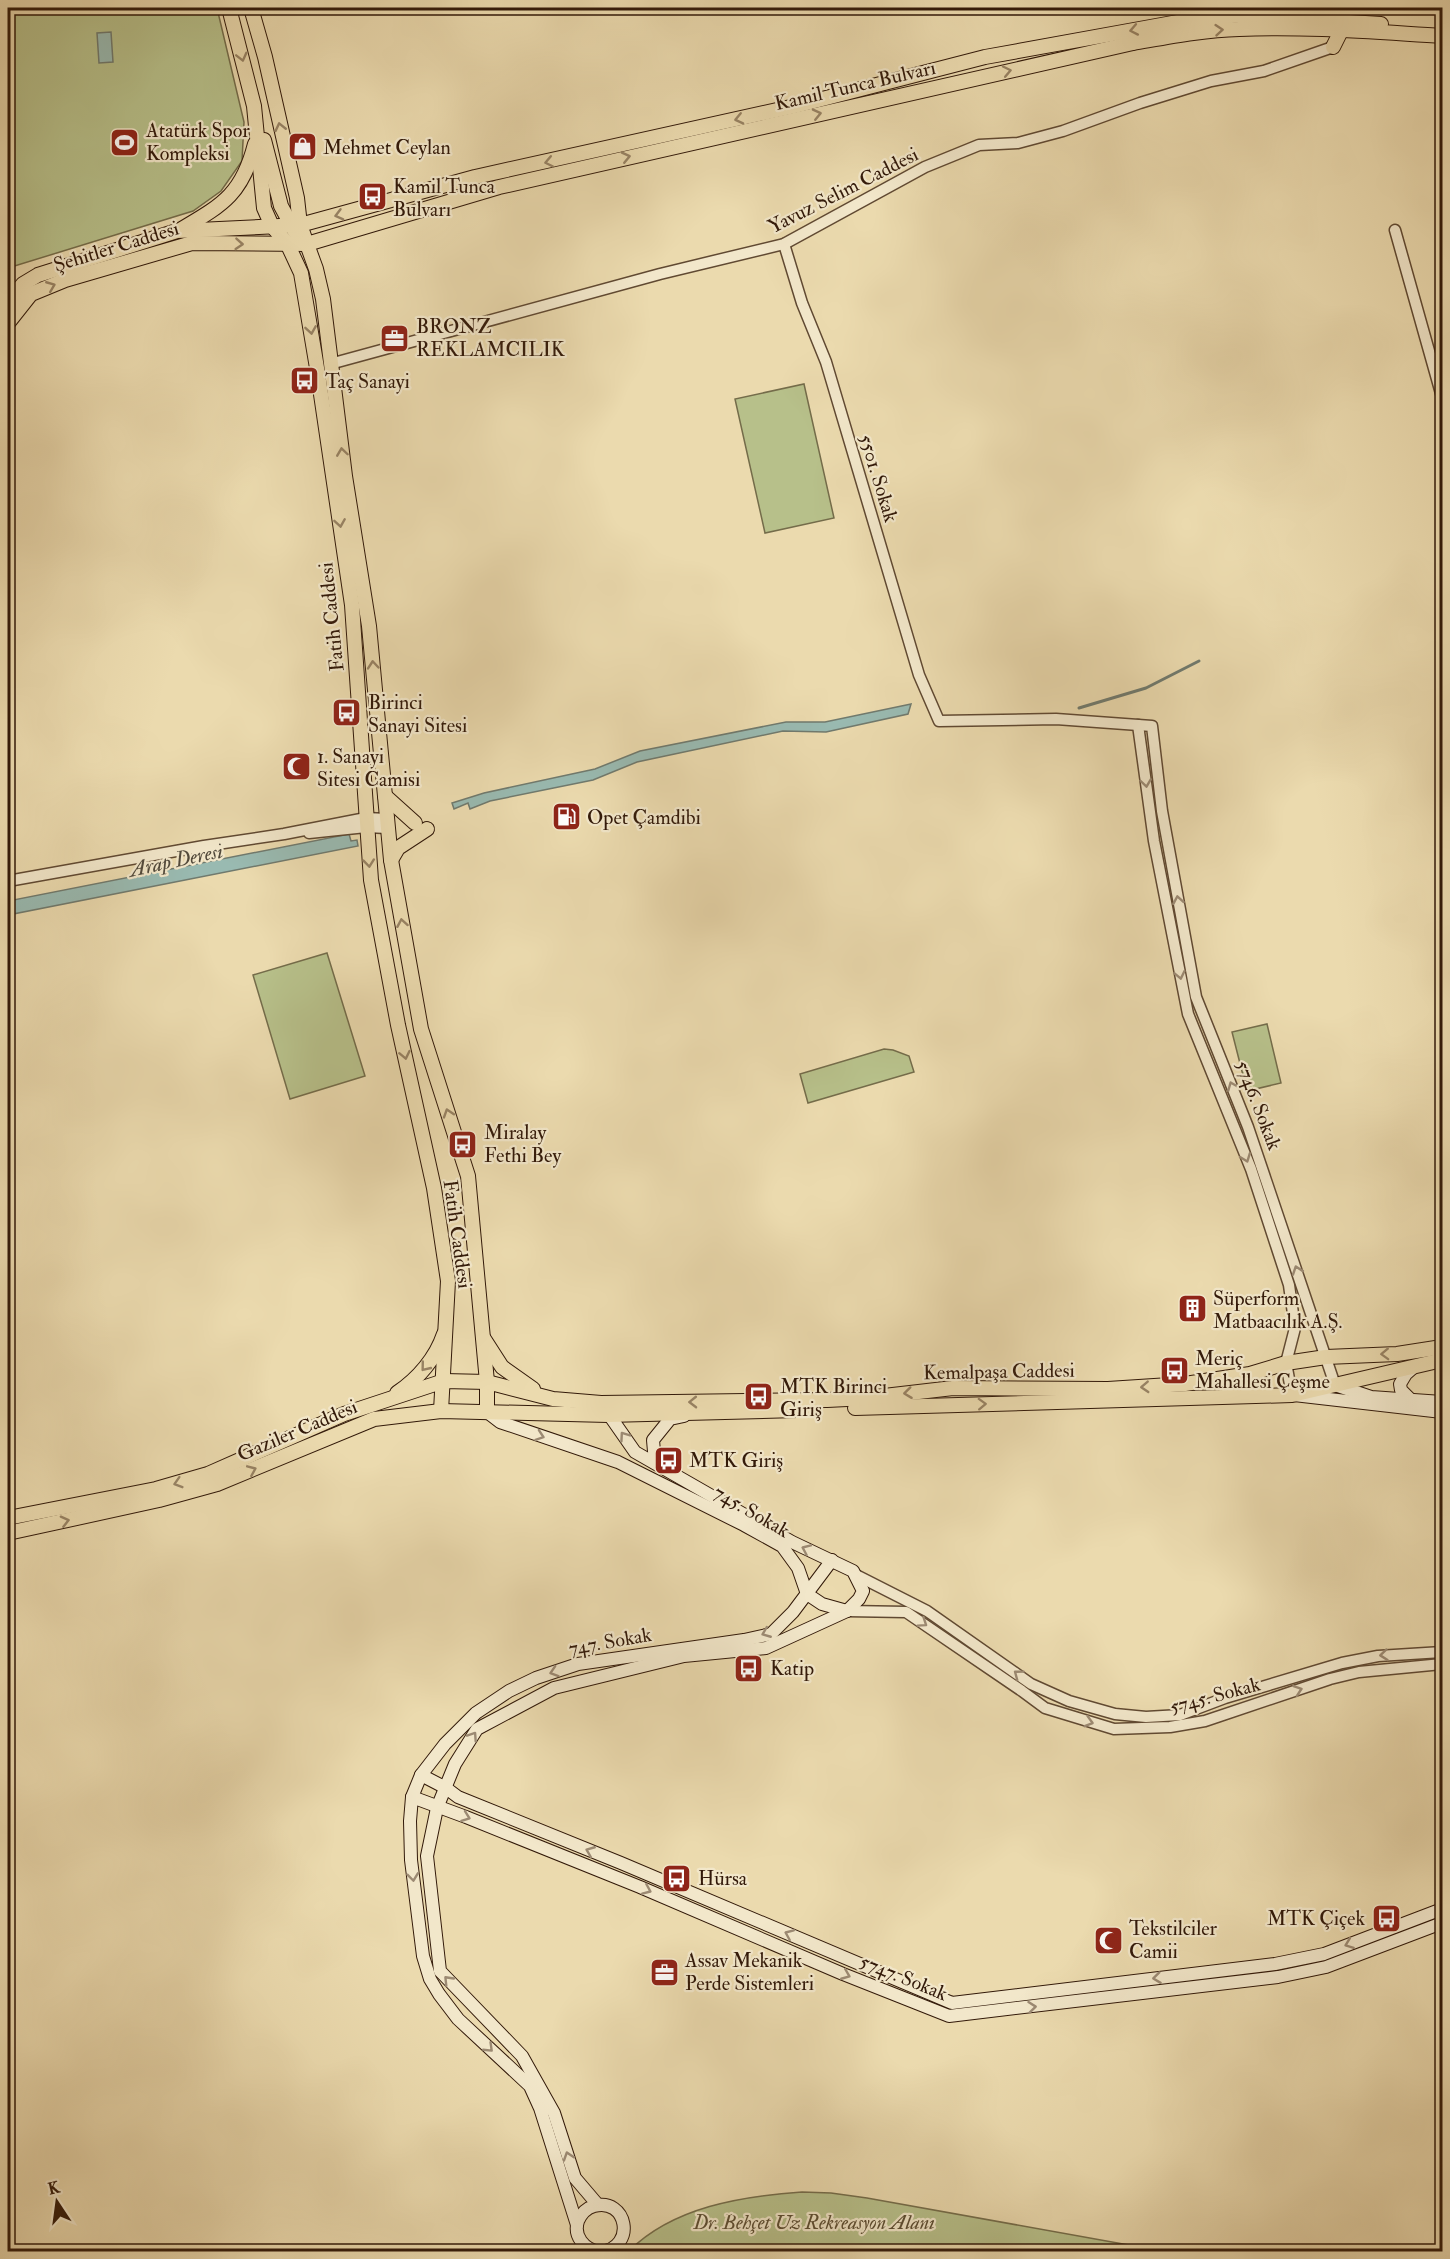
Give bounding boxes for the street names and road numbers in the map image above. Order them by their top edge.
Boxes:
street label: Kamil Tunca Bulvarı [772,55,938,116]
street label: Yavuz Selim Caddesi [764,142,923,239]
street label: Şehitler Caddesi [50,216,182,277]
street label: 5501. Sokak [853,431,904,526]
street label: Fatih Caddesi [313,561,350,673]
street label: 5746. Sokak [1230,1057,1287,1154]
street label: Fatih Caddesi [437,1178,478,1290]
street label: Kemalpaşa Caddesi [923,1358,1075,1386]
street label: Gaziler Caddesi [233,1394,361,1467]
street label: 745. Sokak [709,1480,795,1543]
street label: 747. Sokak [567,1622,654,1661]
street label: 5745. Sokak [1167,1671,1263,1720]
street label: 5747. Sokak [856,1949,952,2007]

